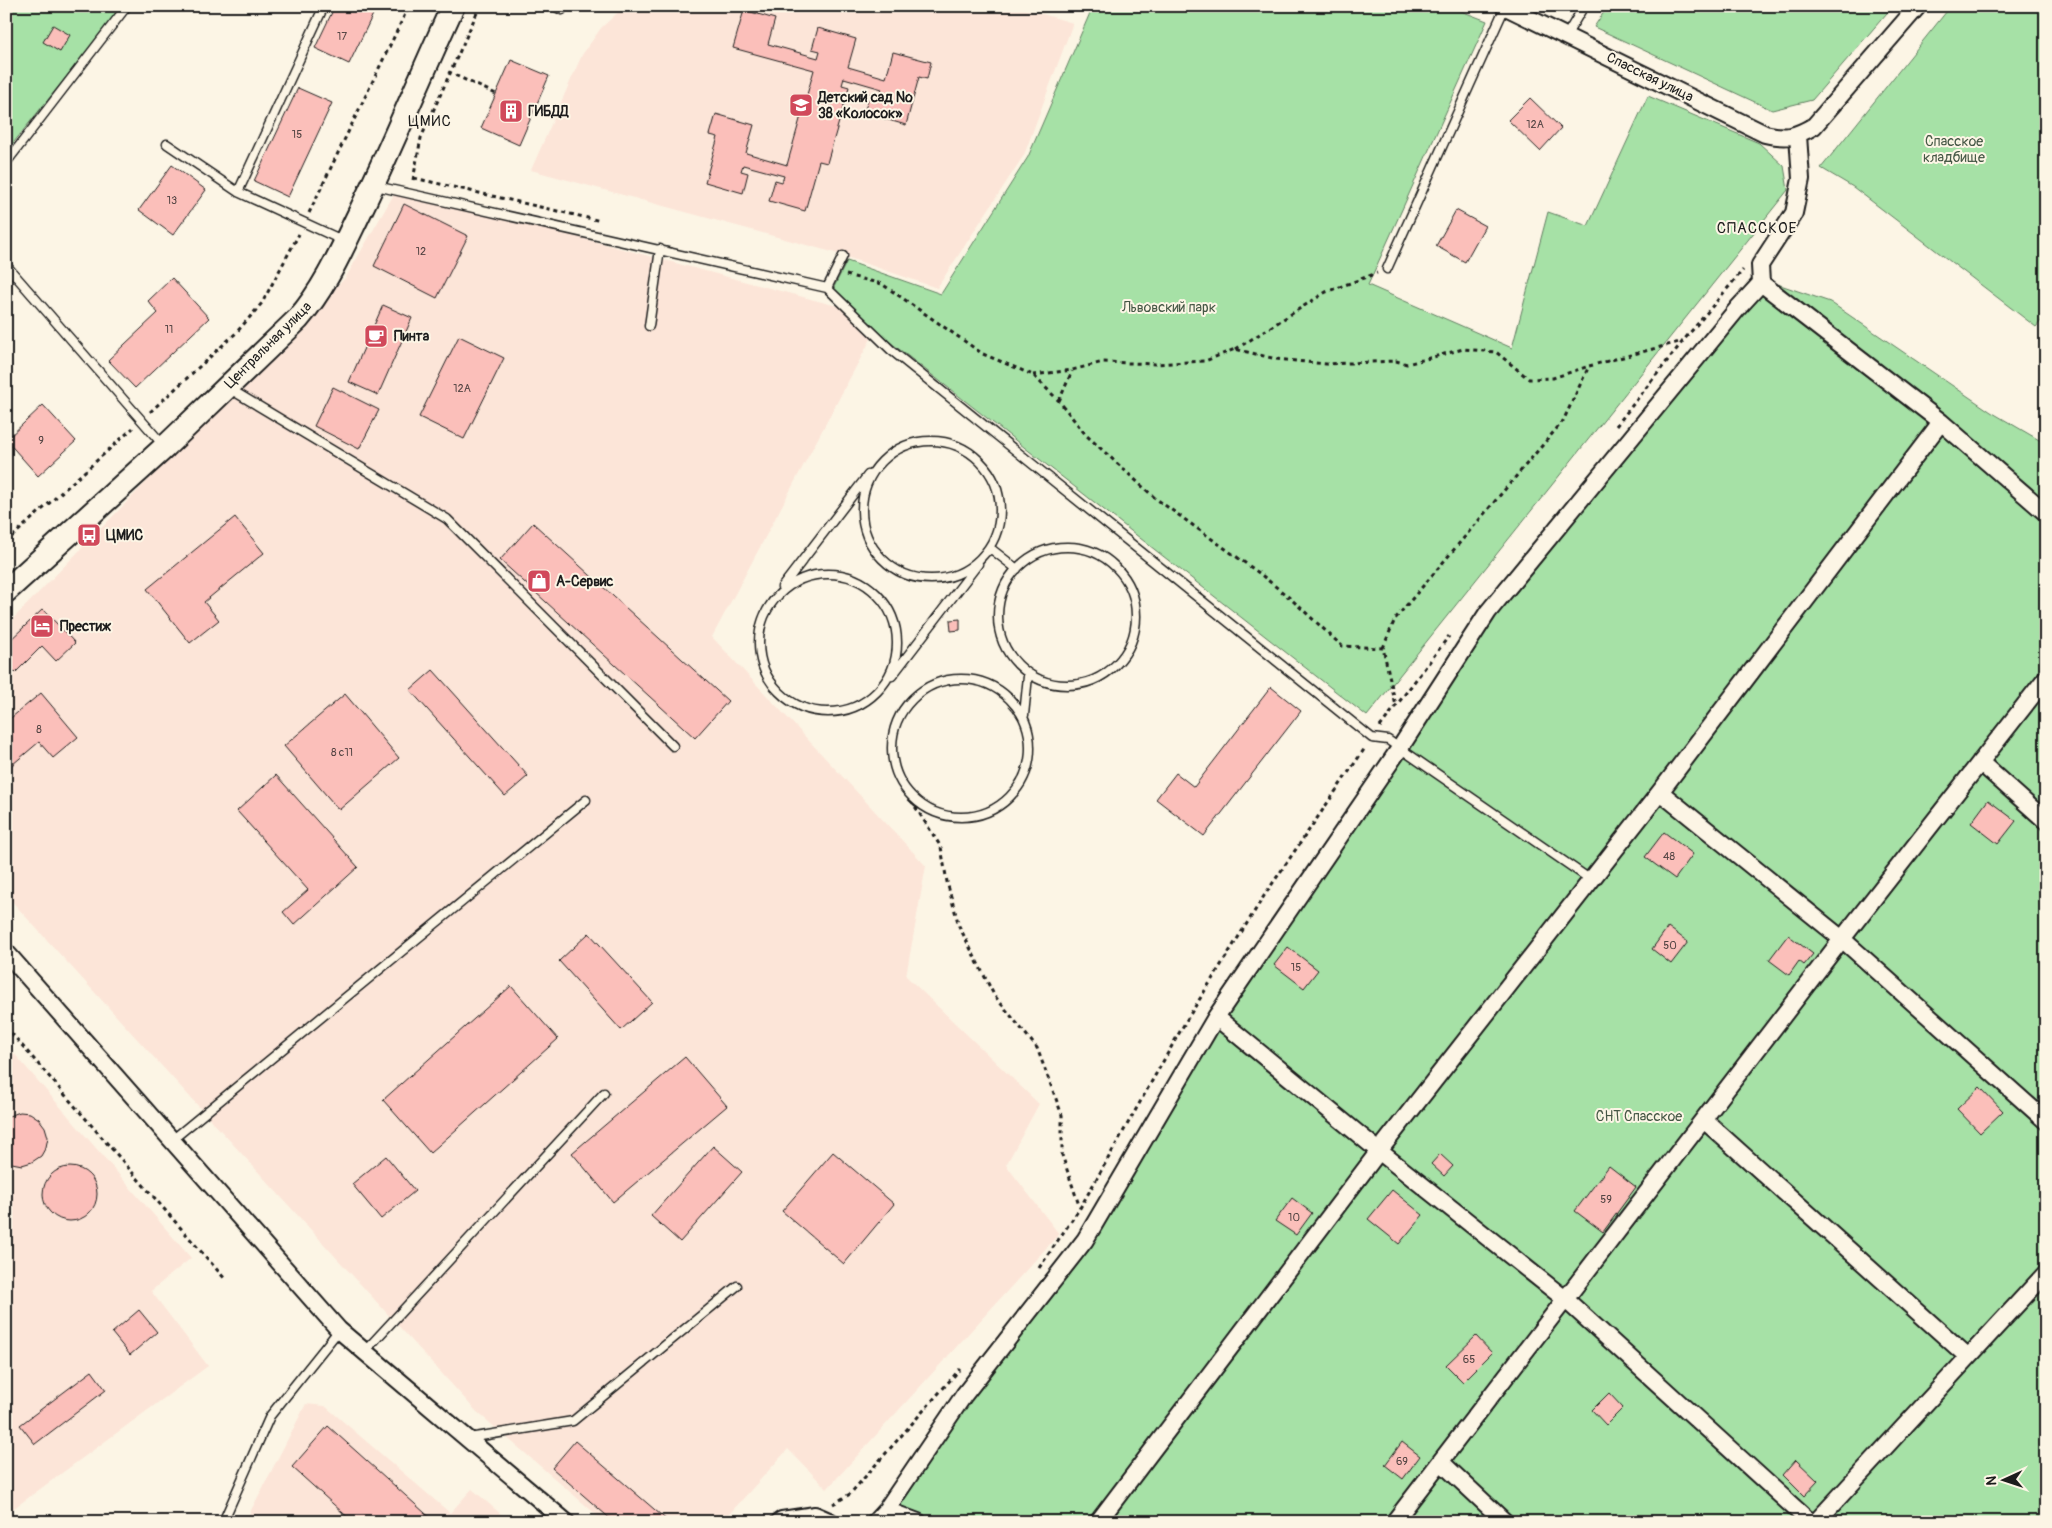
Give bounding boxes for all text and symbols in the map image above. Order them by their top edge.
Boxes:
house number: 17 [337,30,347,43]
street label: Спасская улица [1604,49,1696,105]
place label: Детский сад № 38 «Колосок» [817,89,913,122]
school or university icon: Детский сад № 38 «Колосок» [788,92,814,118]
building icon: ГИБДД [498,98,524,124]
place label: ГИБДД [528,103,569,120]
district label: ЦМИС [408,112,452,131]
house number: 12А [1526,118,1544,131]
house number: 15 [292,128,302,141]
park label: Спасское кладбище [1923,133,1985,166]
house number: 13 [167,194,177,207]
district label: СПАССКОЕ [1717,219,1797,238]
house number: 12 [416,245,426,258]
street label: Центральная улица [221,298,315,392]
park label: Львовский парк [1121,299,1216,316]
house number: 11 [165,323,173,336]
cafe icon: Пинта [363,323,389,349]
place label: Пинта [394,328,430,345]
house number: 12А [453,382,471,395]
house number: 9 [38,434,44,447]
bus stop icon: ЦМИС [76,522,102,548]
place label: ЦМИС [106,527,143,544]
shop icon: A-Сервис [526,568,552,594]
place label: A-Сервис [556,573,613,590]
hotel icon: Престиж [29,613,55,639]
place label: Престиж [60,618,112,635]
house number: 8 [36,723,42,736]
house number: 8 с11 [331,746,353,759]
house number: 48 [1663,850,1675,863]
house number: 50 [1663,939,1677,952]
house number: 15 [1291,961,1301,974]
park label: СНТ Спасское [1596,1108,1682,1125]
house number: 59 [1600,1193,1612,1206]
house number: 10 [1288,1211,1300,1224]
house number: 65 [1463,1353,1475,1366]
house number: 69 [1396,1455,1408,1468]
north arrow [1980,1456,2030,1506]
text: N [1983,1475,2000,1486]

